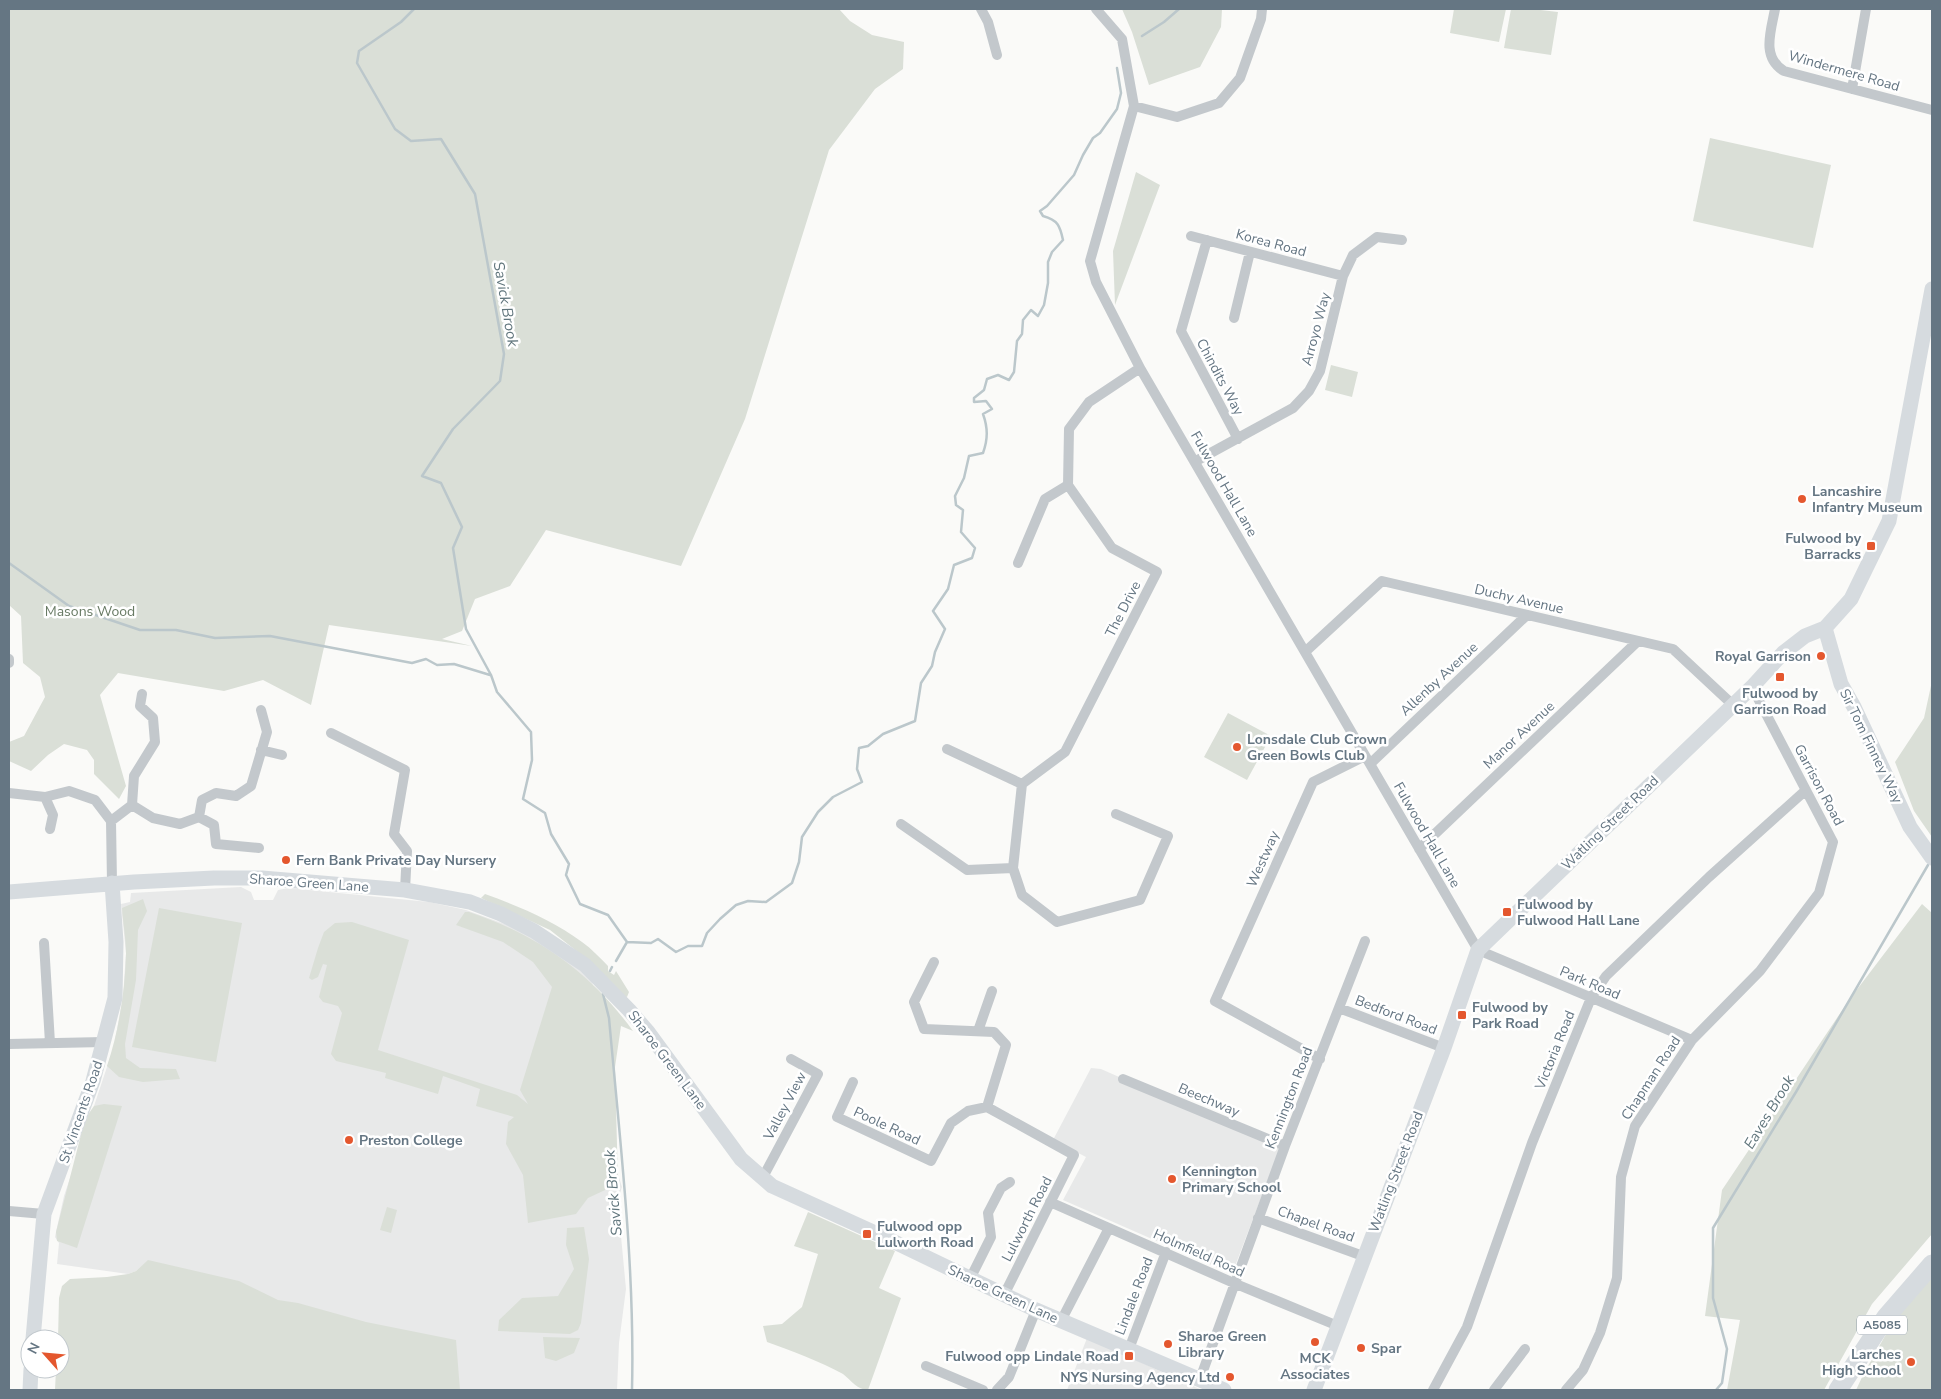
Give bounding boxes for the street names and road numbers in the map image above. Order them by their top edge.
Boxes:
street label: Windermere Road [1786,46,1902,96]
street label: Korea Road [1234,224,1308,262]
street label: Arroyo Way [1297,289,1335,368]
street label: Chindits Way [1192,335,1249,419]
street label: Fulwood Hall Lane [1186,428,1262,540]
street label: The Drive [1101,578,1145,640]
street label: Duchy Avenue [1473,580,1565,618]
street label: Allenby Avenue [1396,638,1482,720]
street label: Sir Tom Finney Way [1835,686,1907,807]
street label: Manor Avenue [1479,697,1559,773]
street label: Garrison Road [1790,741,1848,829]
street label: Watling Street Road [1557,772,1663,874]
street label: Fulwood Hall Lane [1389,779,1465,891]
street label: Westway [1242,827,1284,890]
street label: Sharoe Green Lane [249,869,369,897]
street label: Park Road [1557,962,1623,1004]
street label: Bedford Road [1352,991,1440,1039]
street label: Sharoe Green Lane [623,1006,711,1114]
street label: Victoria Road [1530,1008,1580,1093]
street label: Chapman Road [1617,1032,1685,1124]
street label: Kennington Road [1261,1044,1317,1152]
street label: St Vincents Road [55,1058,107,1166]
street label: Valley View [759,1068,811,1144]
street label: Beechway [1175,1079,1243,1122]
street label: Poole Road [850,1102,924,1150]
street label: Watling Street Road [1364,1109,1428,1235]
street label: Lulworth Road [997,1173,1057,1265]
street label: Chapel Road [1275,1201,1357,1247]
street label: Holmfield Road [1150,1224,1248,1282]
street label: Lindale Road [1110,1254,1158,1338]
street label: Sharoe Green Lane [945,1260,1061,1328]
road number: A5085 [1857,1316,1907,1334]

